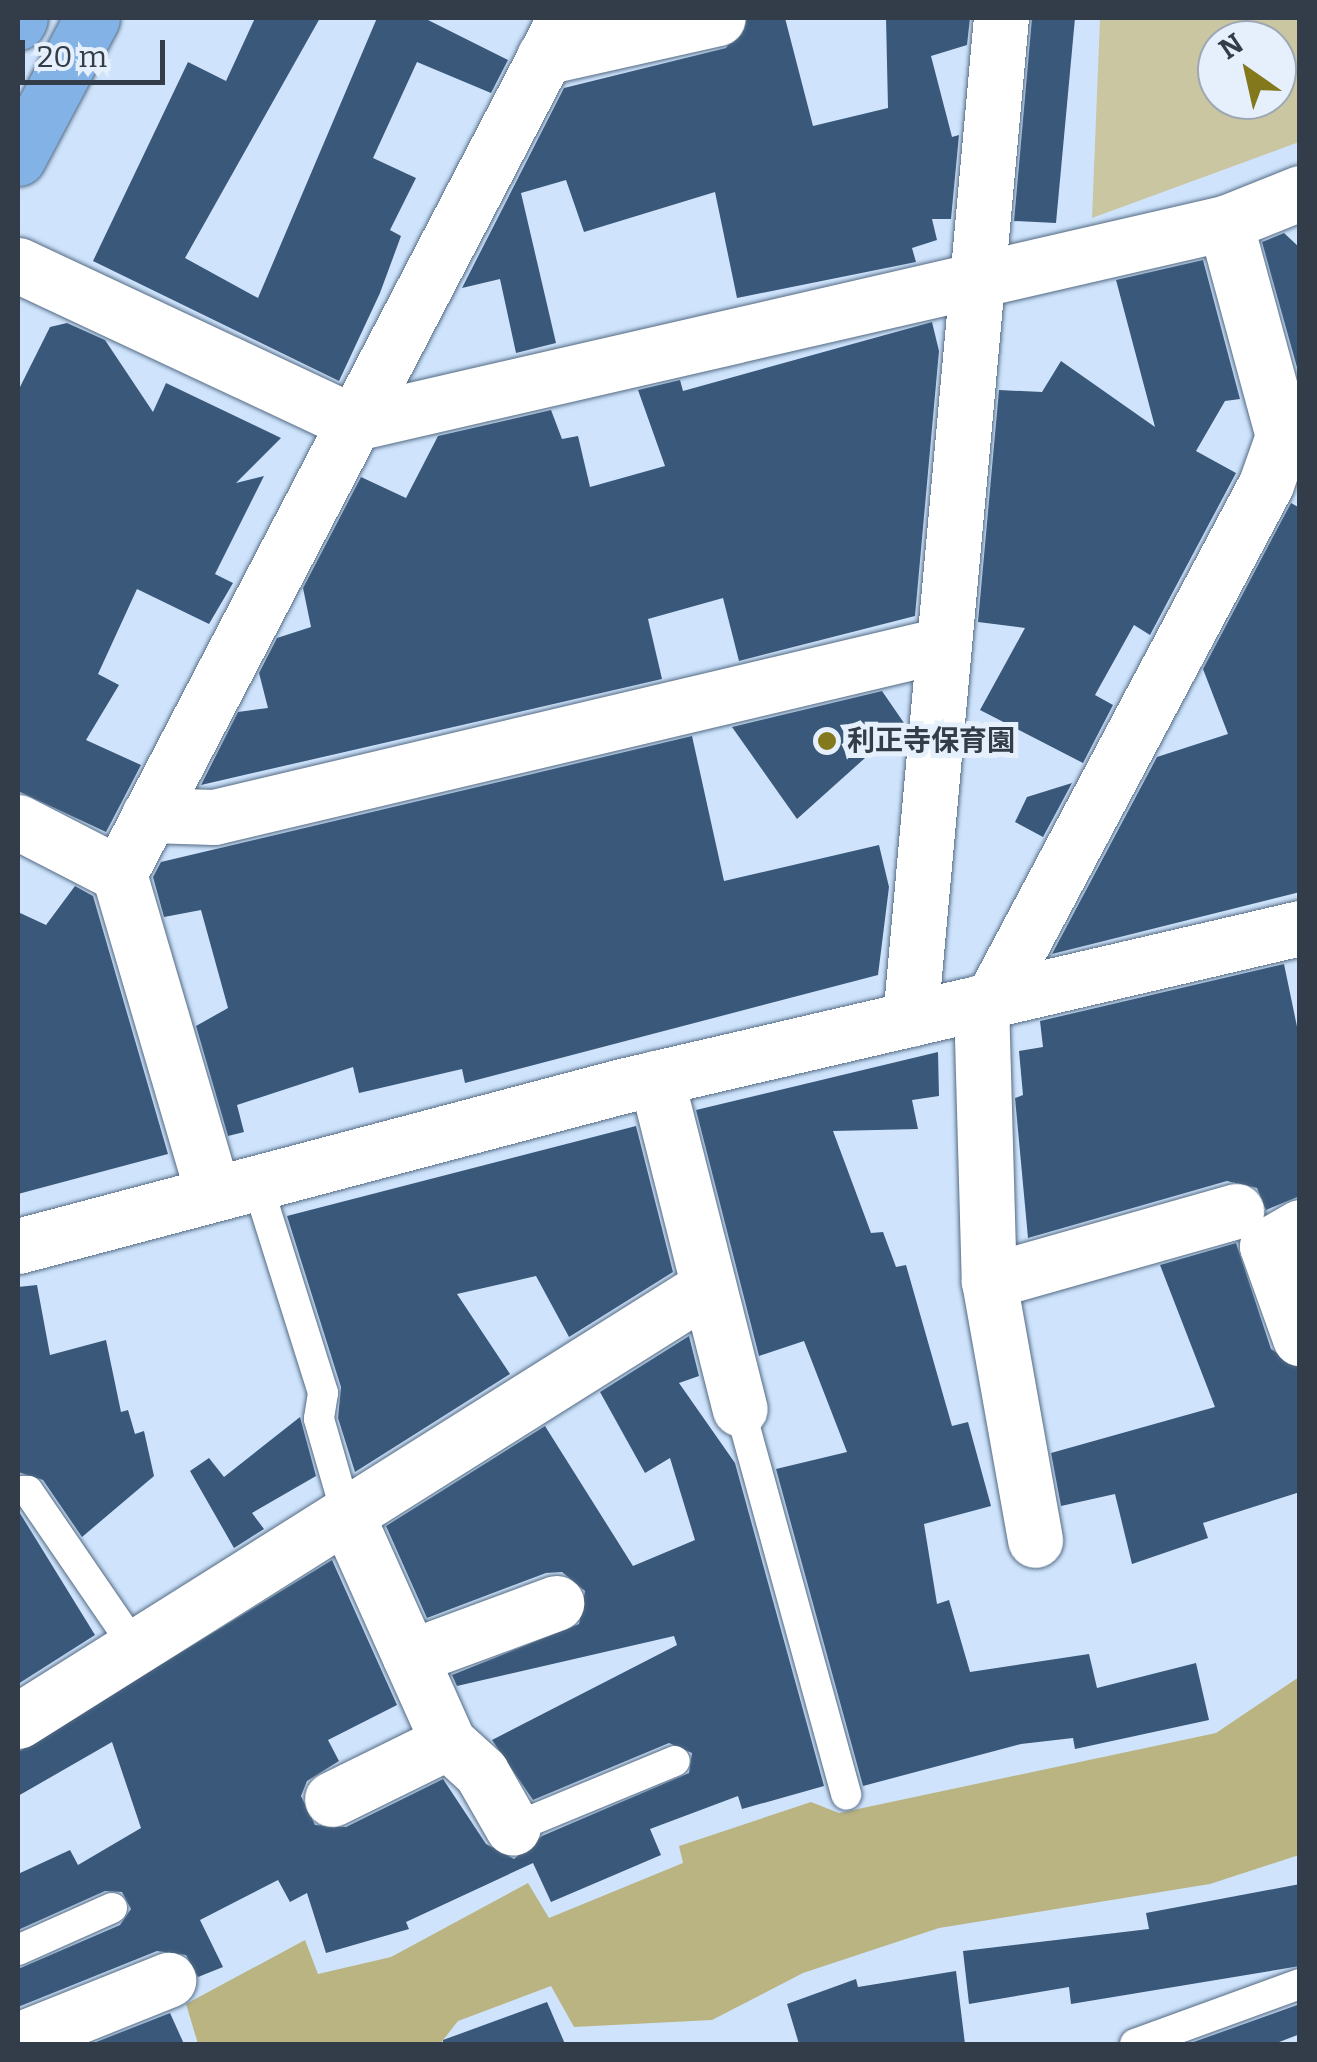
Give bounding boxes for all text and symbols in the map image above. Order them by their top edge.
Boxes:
scale bar [25,20,170,82]
north arrow [1197,20,1297,120]
text: N [1213,27,1249,66]
text: 20 m [37,39,107,75]
place label: 利正寺保育園 [847,724,1015,758]
marker: 利正寺保育園 [816,730,838,752]

